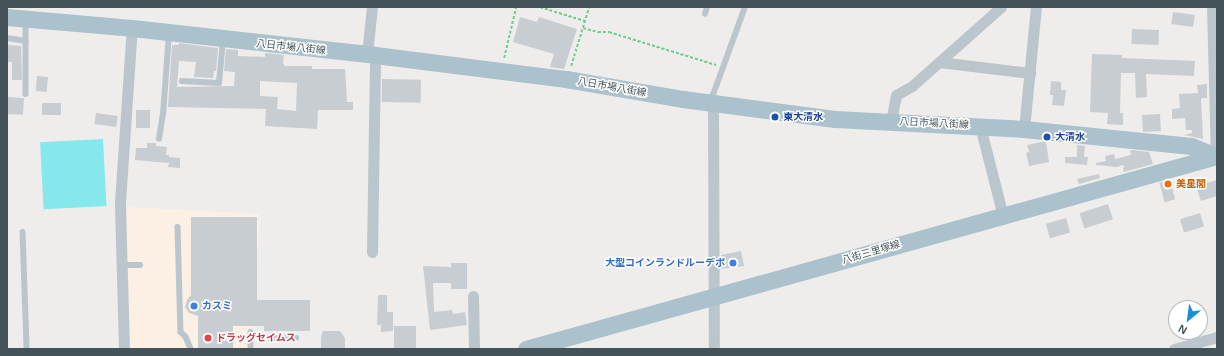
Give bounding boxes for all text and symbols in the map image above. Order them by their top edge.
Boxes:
street label: 八日市場八街線 [256,37,326,57]
street label: 八日市場八街線 [576,75,648,99]
place label: 東大清水 [783,111,823,123]
marker: 東大清水 [770,112,780,122]
street label: 八日市場八街線 [899,115,969,131]
place label: 大清水 [1055,131,1085,143]
marker: 大清水 [1042,132,1052,142]
place label: 美星閣 [1176,178,1206,190]
marker: 美星閣 [1163,179,1173,189]
street label: 八街三里塚線 [841,238,901,266]
place label: 大型コインランドルーデポ [605,257,725,269]
marker: 大型コインランドルーデポ [728,258,738,268]
place label: カスミ [202,300,232,312]
north arrow [1168,300,1208,340]
marker: カスミ [189,301,199,311]
text: N [1176,322,1189,337]
place label: ドラッグセイムス [216,332,296,344]
marker: ドラッグセイムス [203,333,213,343]

